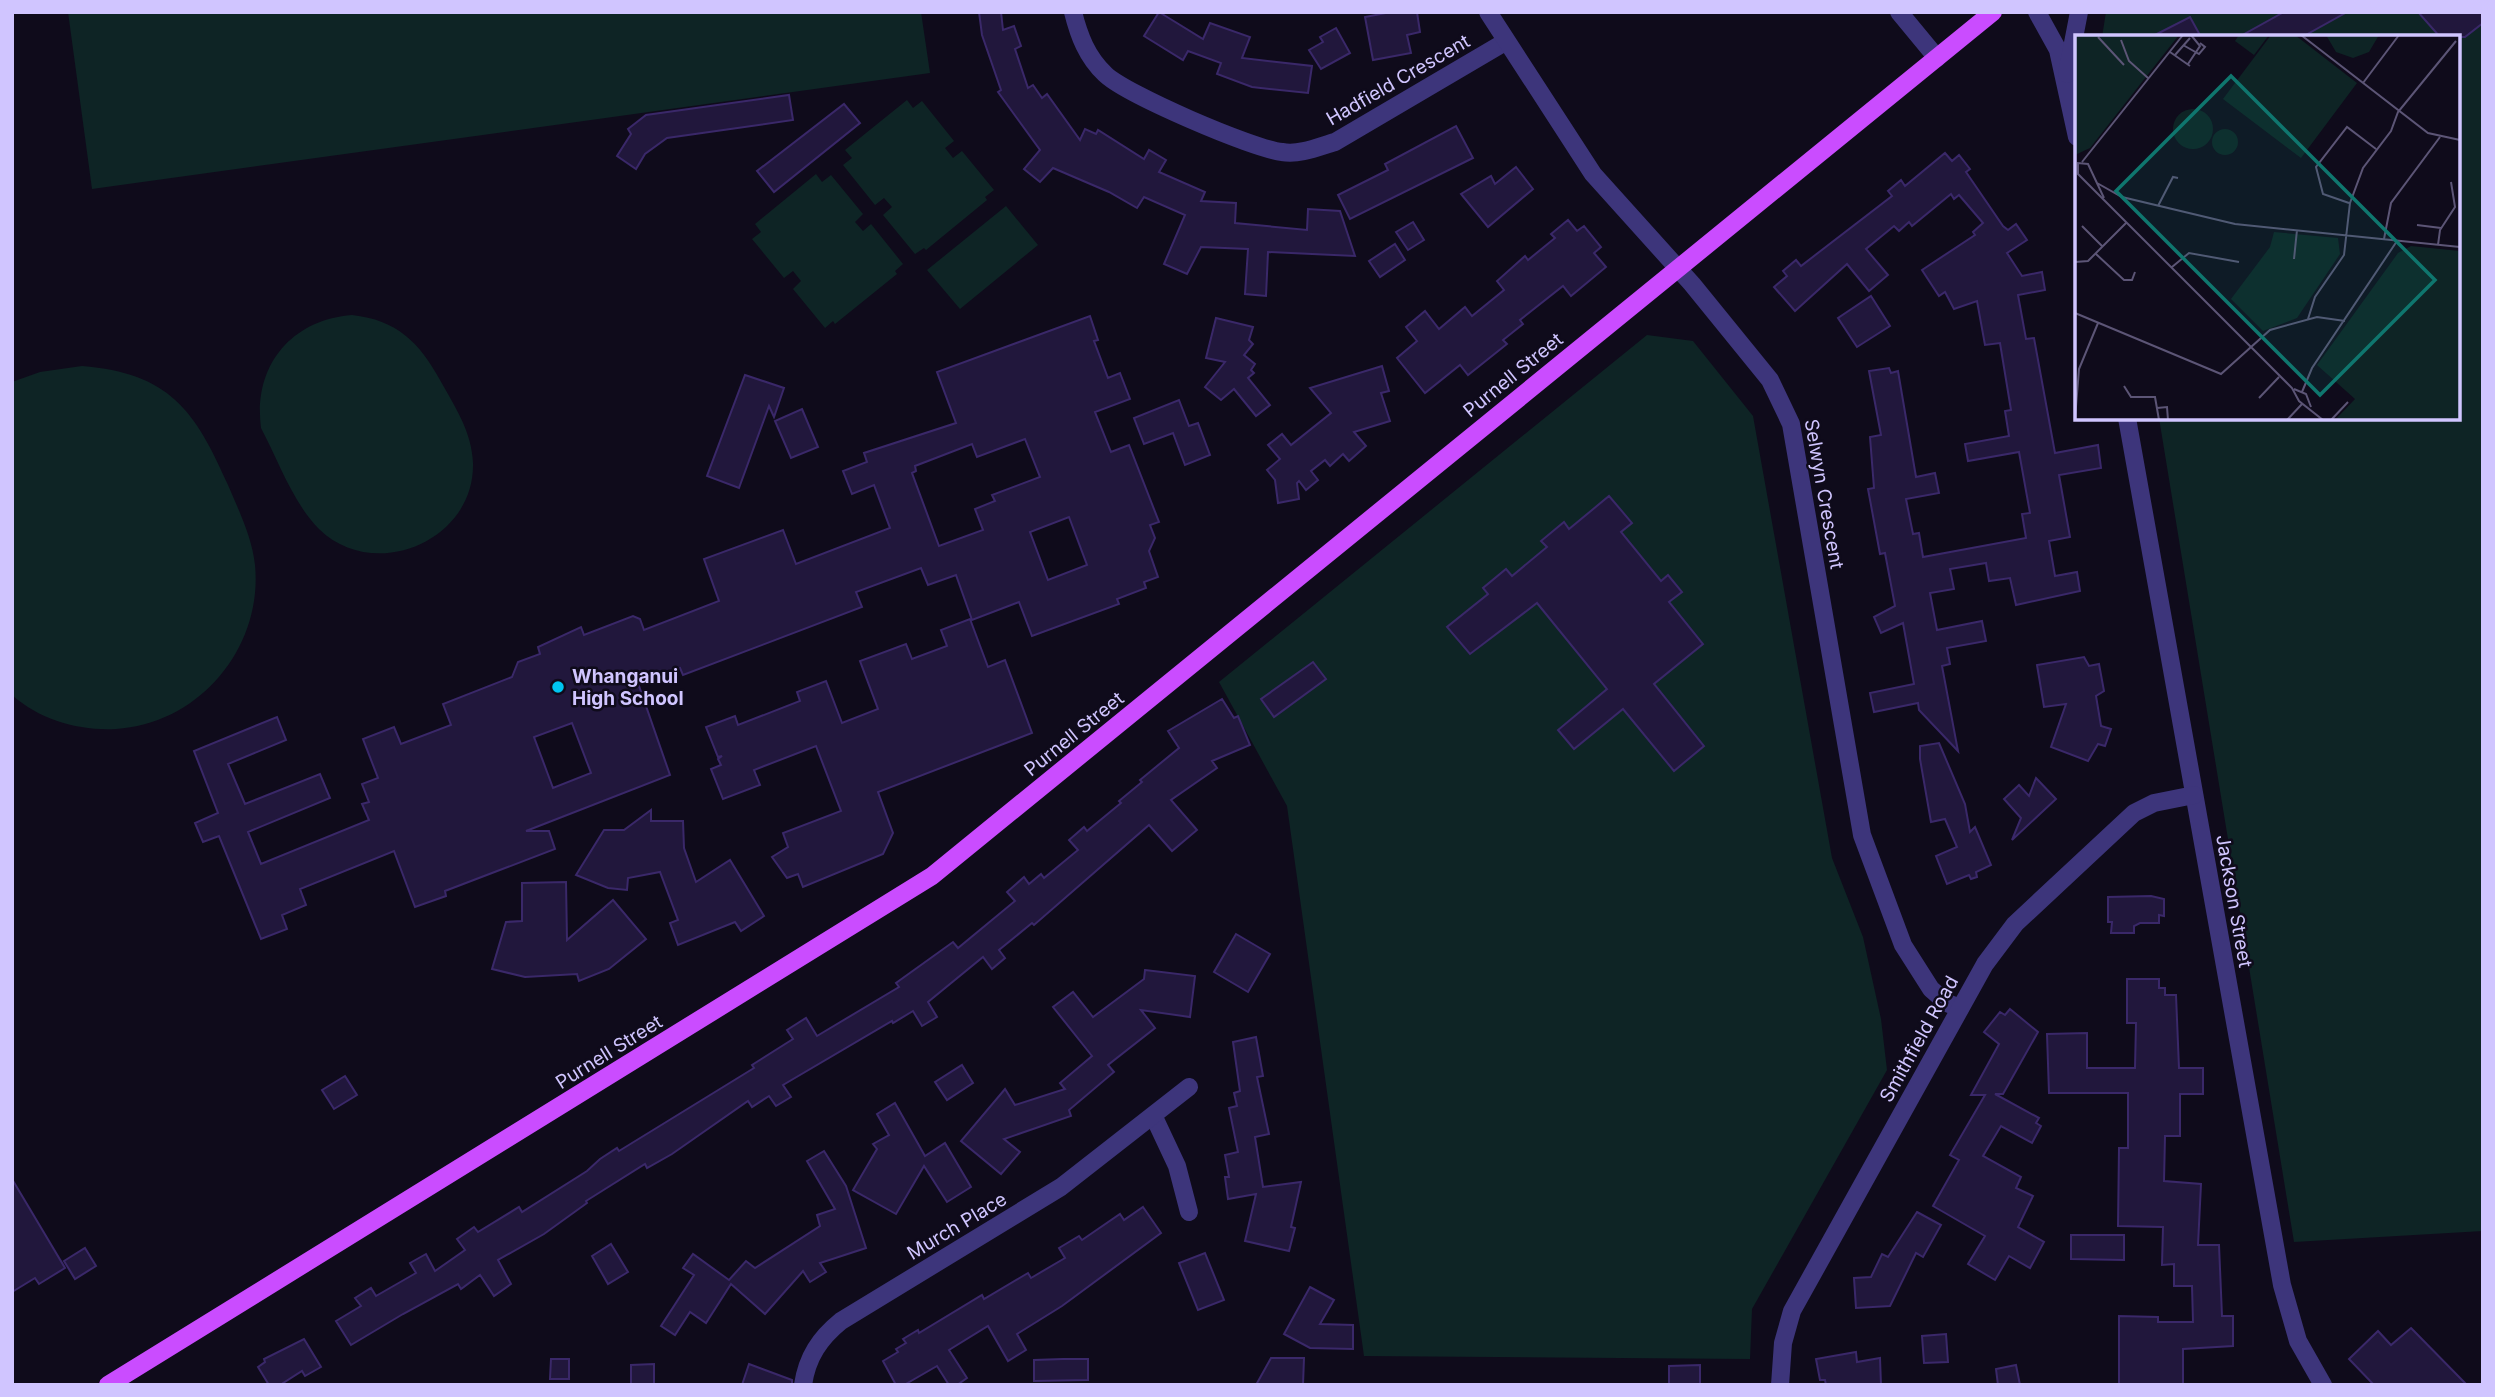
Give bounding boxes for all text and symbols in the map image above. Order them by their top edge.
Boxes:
street label: Hadfield Crescent [1322,30,1474,130]
inset map [2075,35,2460,420]
street label: Purnell Street [1459,328,1567,422]
street label: Selwyn Crescent [1799,417,1849,571]
place label: Whanganui High School [572,665,684,710]
marker: Whanganui High School [550,679,566,695]
street label: Purnell Street [1020,687,1128,781]
street label: Jackson Street [2211,833,2257,969]
street label: Smithfield Road [1875,972,1963,1106]
street label: Purnell Street [551,1010,667,1094]
street label: Murch Place [903,1187,1011,1265]

